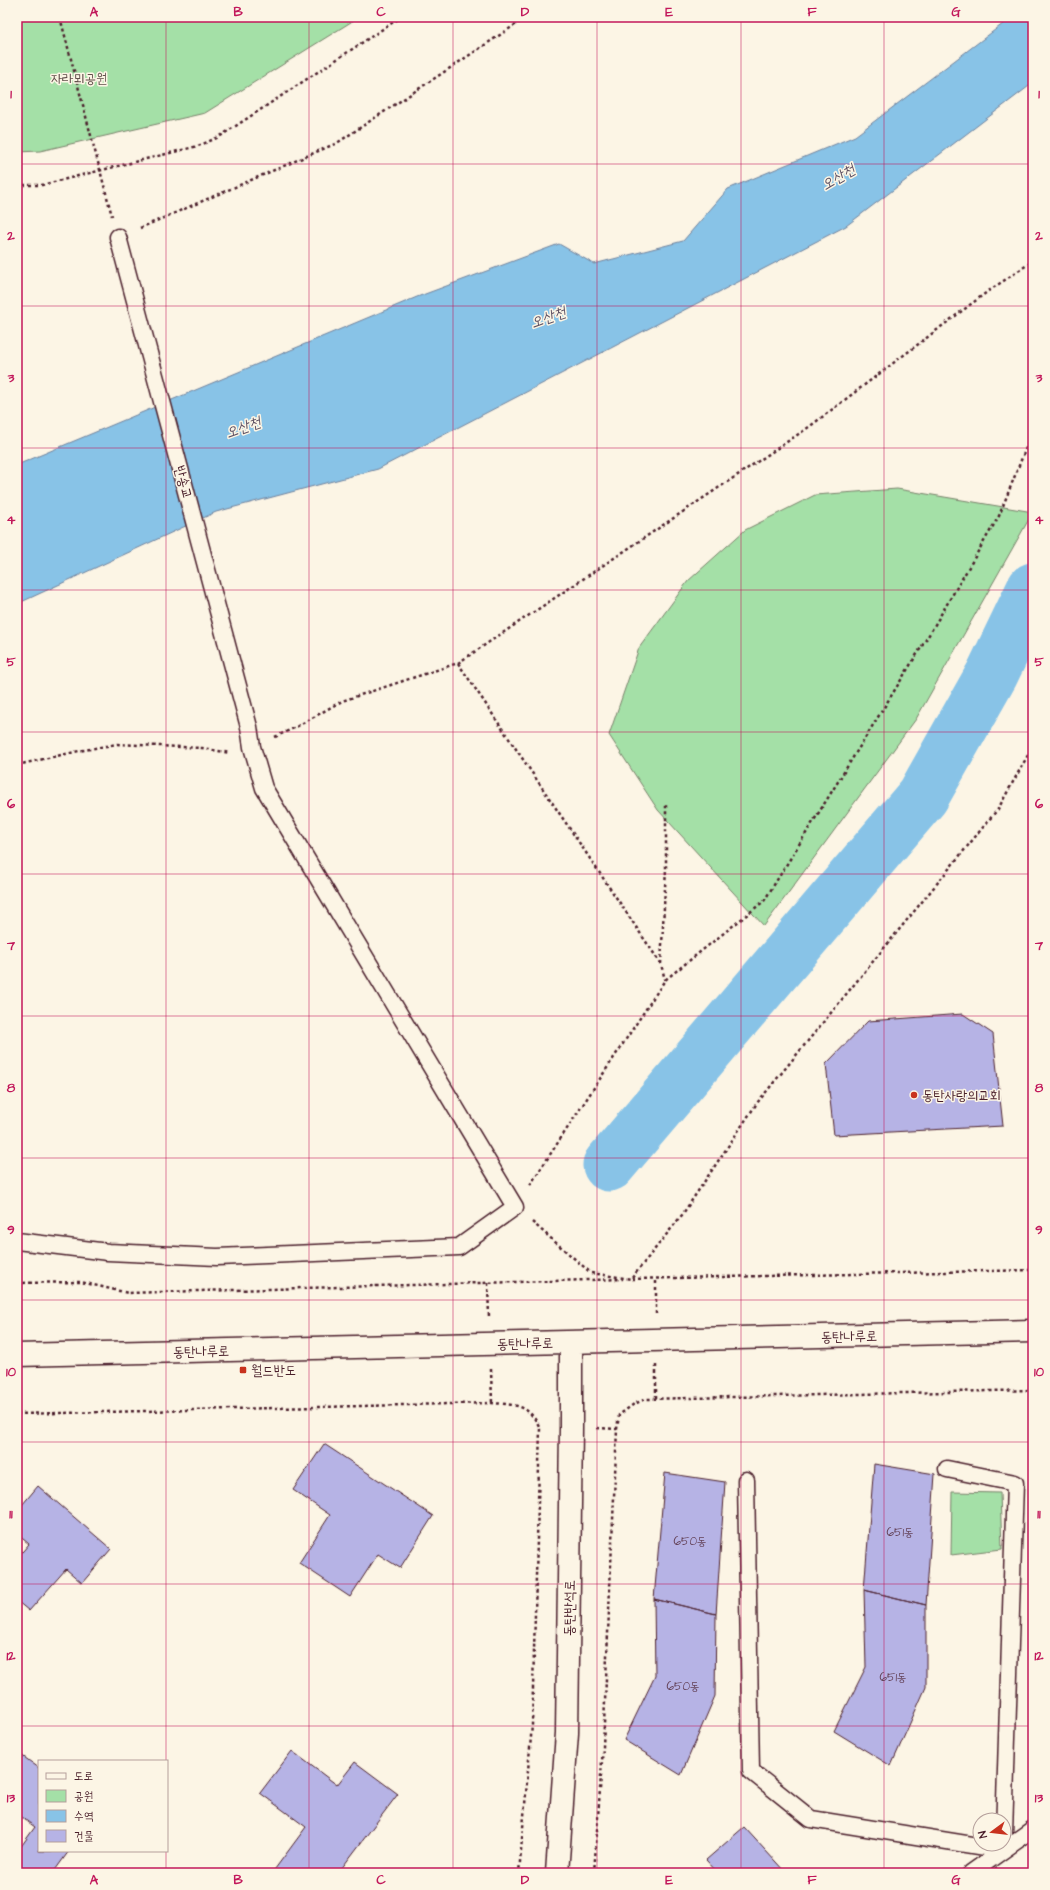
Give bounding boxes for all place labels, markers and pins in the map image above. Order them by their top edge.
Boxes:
place label: 동탄사랑의교회 [922,1086,1001,1106]
marker: 동탄사랑의교회 [909,1090,919,1100]
place label: 월드반도 [251,1361,296,1381]
marker: 월드반도 [238,1365,248,1375]

